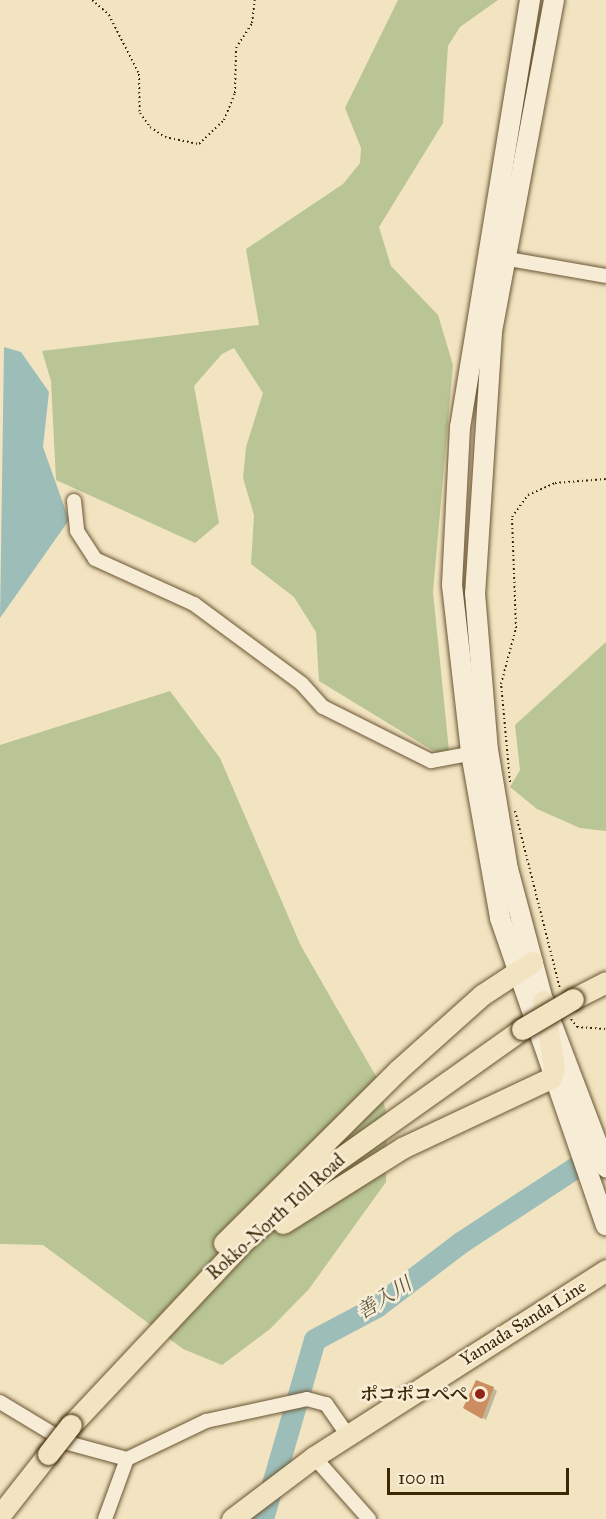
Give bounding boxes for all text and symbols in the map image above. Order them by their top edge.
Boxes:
street label: Rokko-North Toll Road [203,1149,349,1285]
water label: 善入川 [352,1272,416,1324]
street label: Yamada Sanda Line [456,1275,590,1371]
place label: ポコポコぺぺ [360,1383,468,1405]
marker: ポコポコぺぺ [473,1387,487,1401]
scale bar [390,1456,572,1494]
text: 100 m [398,1467,445,1489]

